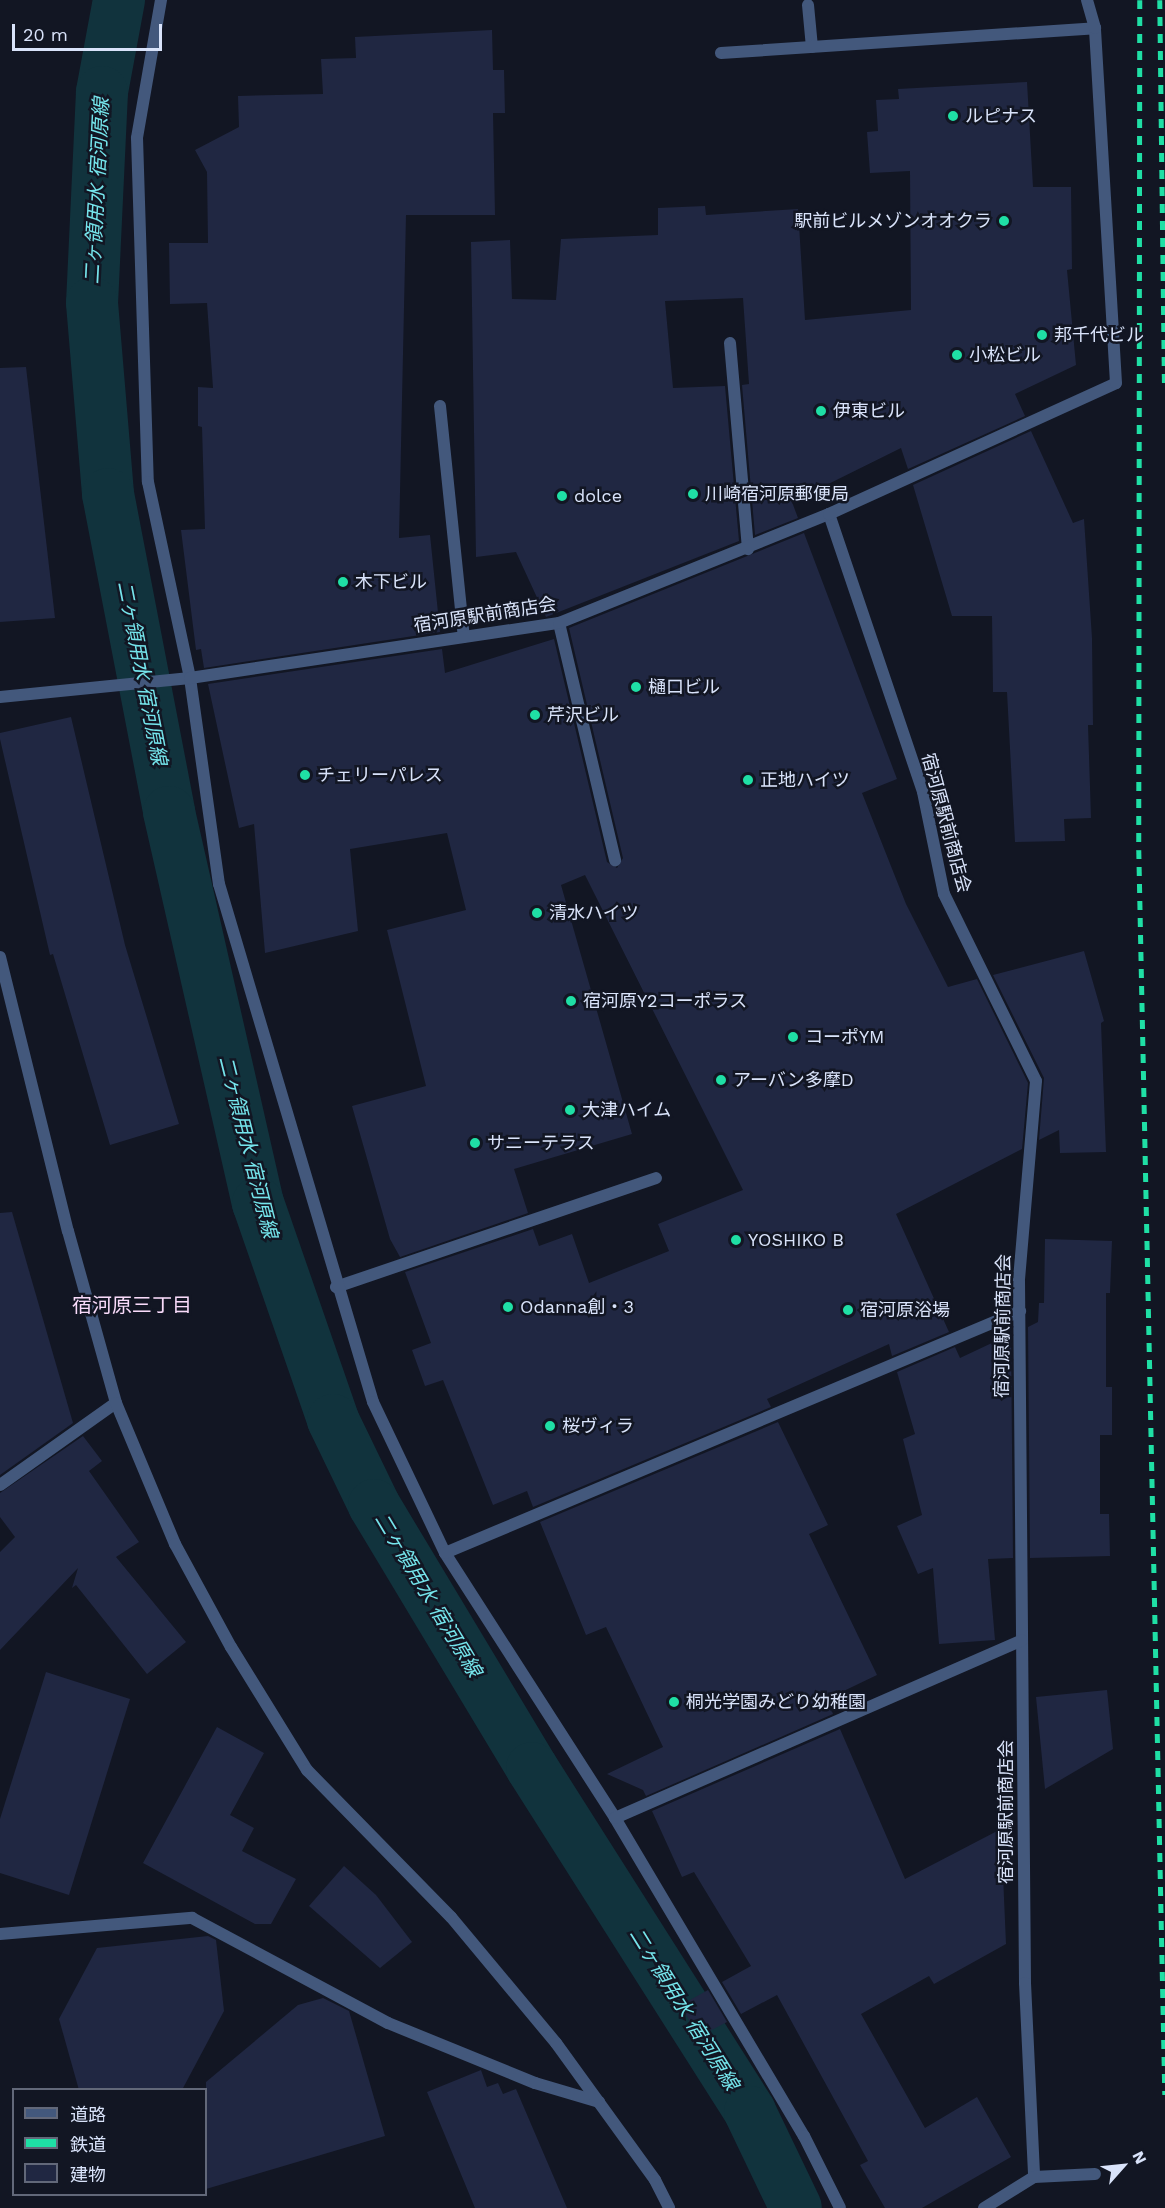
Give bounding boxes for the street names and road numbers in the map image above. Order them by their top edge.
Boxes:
street label: 宿河原駅前商店会 [412,593,558,637]
street label: 宿河原駅前商店会 [917,751,975,895]
street label: 宿河原駅前商店会 [991,1254,1015,1398]
street label: 宿河原駅前商店会 [995,1740,1017,1884]

